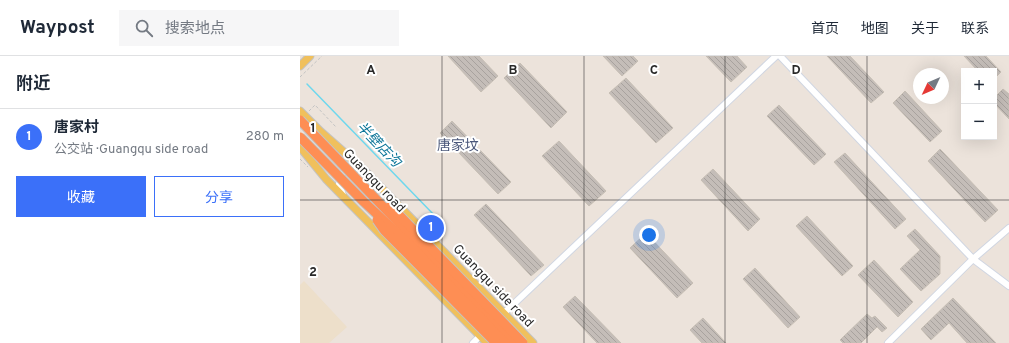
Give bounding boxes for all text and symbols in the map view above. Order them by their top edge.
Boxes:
search box [119,10,399,46]
text: Waypost [20,16,95,40]
icon: search [133,17,155,39]
text: 搜索地点 [165,20,225,39]
text: 首页 [811,21,839,38]
text: 地图 [861,21,889,38]
text: 关于 [911,21,939,38]
text: 联系 [961,21,989,38]
text: A [366,63,376,79]
text: B [509,63,518,79]
text: C [650,63,658,79]
text: D [791,63,801,79]
north arrow [913,68,949,104]
map controls [961,68,997,140]
button: + [961,68,997,104]
text: 附近 [16,74,50,96]
button: − [961,104,997,140]
text: 唐家村 [54,119,99,138]
water label: 半壁店沟 [352,119,405,173]
text: 1 [310,121,316,137]
text: 1 [26,129,32,145]
text: 280 m [246,129,284,145]
district label: 唐家坟 [437,137,479,155]
text: 公交站 · Guangqu side road [54,142,208,158]
street label: Guangqu road [339,146,408,217]
button: 收藏 [16,176,146,217]
button: 分享 [154,176,284,217]
pin: 1 [418,213,444,243]
your location [639,225,659,245]
street label: Guangqu side road [449,242,536,331]
text: 2 [309,265,317,281]

